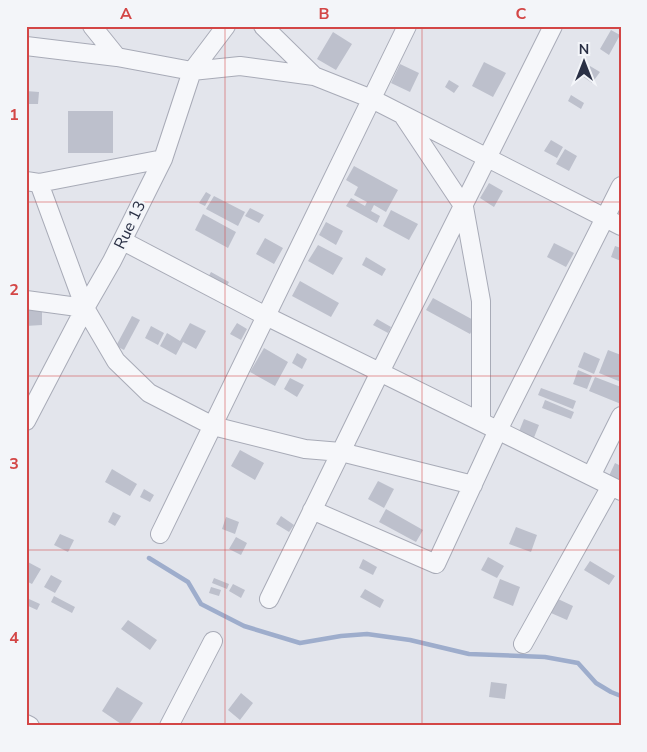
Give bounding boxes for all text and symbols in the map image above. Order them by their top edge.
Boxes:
text: A [120,3,132,25]
text: B [318,3,330,25]
text: C [516,3,527,25]
north arrow [560,38,610,88]
text: N [579,40,589,59]
text: 1 [9,104,19,126]
street label: Rue 13 [109,197,151,253]
text: 2 [9,279,19,301]
text: 3 [9,453,19,475]
text: 4 [9,627,19,649]

